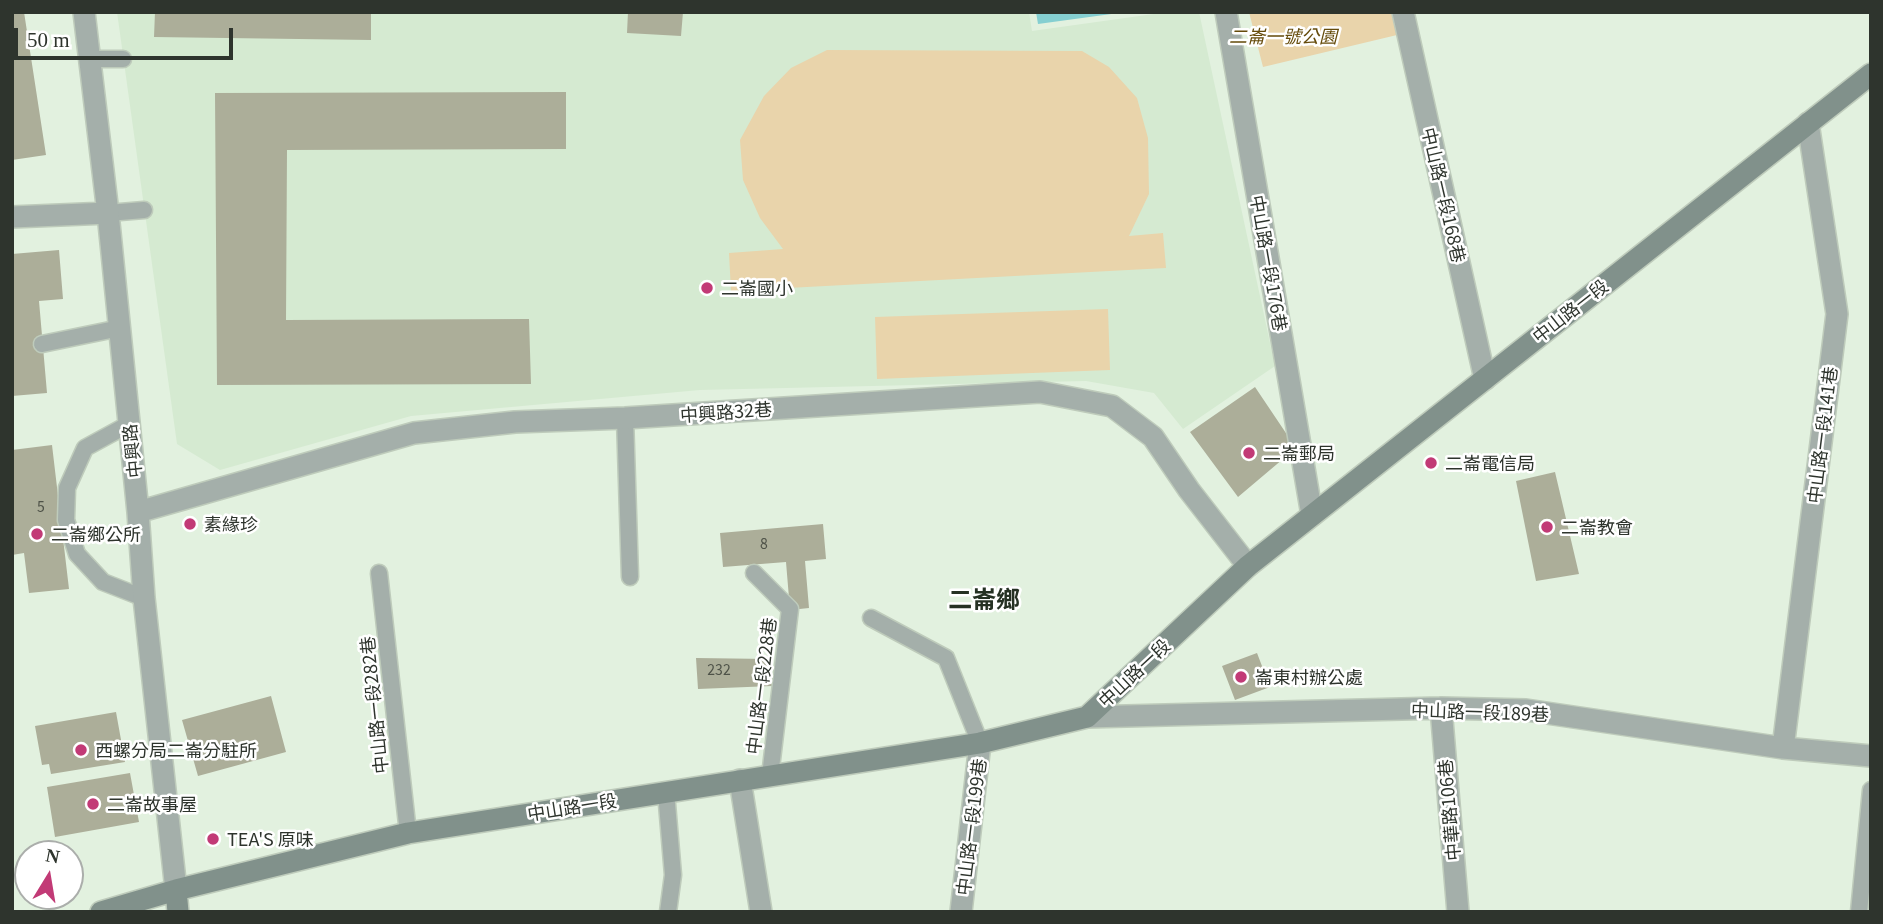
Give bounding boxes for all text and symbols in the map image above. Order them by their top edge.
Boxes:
scale bar [18,14,236,58]
park label: 二崙一號公園 [1229,25,1337,47]
text: 50 m [27,28,70,52]
street label: 中山路一段168巷 [1418,125,1470,265]
street label: 中山路一段176巷 [1246,193,1292,333]
street label: 中山路一段 [1528,275,1612,347]
place label: 二崙國小 [721,277,793,299]
marker: 二崙國小 [699,280,715,296]
street label: 中山路一段141巷 [1803,365,1841,505]
street label: 中興路32巷 [679,398,773,426]
street label: 中興路 [118,423,146,479]
place label: 二崙郵局 [1263,442,1335,464]
marker: 二崙郵局 [1241,445,1257,461]
place label: 二崙電信局 [1445,452,1535,474]
marker: 二崙電信局 [1423,455,1439,471]
house number: 5 [37,499,45,515]
place label: 素緣珍 [204,513,258,535]
marker: 素緣珍 [182,516,198,532]
place label: 二崙教會 [1561,516,1633,538]
marker: 二崙教會 [1539,519,1555,535]
place label: 二崙鄉公所 [51,523,141,545]
marker: 二崙鄉公所 [29,526,45,542]
house number: 8 [760,536,768,552]
district label: 二崙鄉 [948,585,1020,613]
street label: 中山路一段228巷 [742,616,780,756]
street label: 中山路一段 [1094,634,1174,712]
street label: 中山路一段282巷 [356,635,392,775]
house number: 232 [707,662,731,678]
place label: 崙東村辦公處 [1255,666,1363,688]
marker: 崙東村辦公處 [1233,669,1249,685]
street label: 中山路一段189巷 [1411,699,1549,725]
place label: 西螺分局二崙分駐所 [95,739,257,761]
marker: 西螺分局二崙分駐所 [73,742,89,758]
street label: 中山路一段199巷 [952,757,990,897]
street label: 中華路106巷 [1434,758,1464,862]
street label: 中山路一段 [526,789,618,825]
place label: 二崙故事屋 [107,793,197,815]
marker: 二崙故事屋 [85,796,101,812]
place label: TEA'S 原味 [227,828,314,850]
marker: TEA'S 原味 [205,831,221,847]
north arrow [14,840,84,910]
text: N [44,844,61,867]

